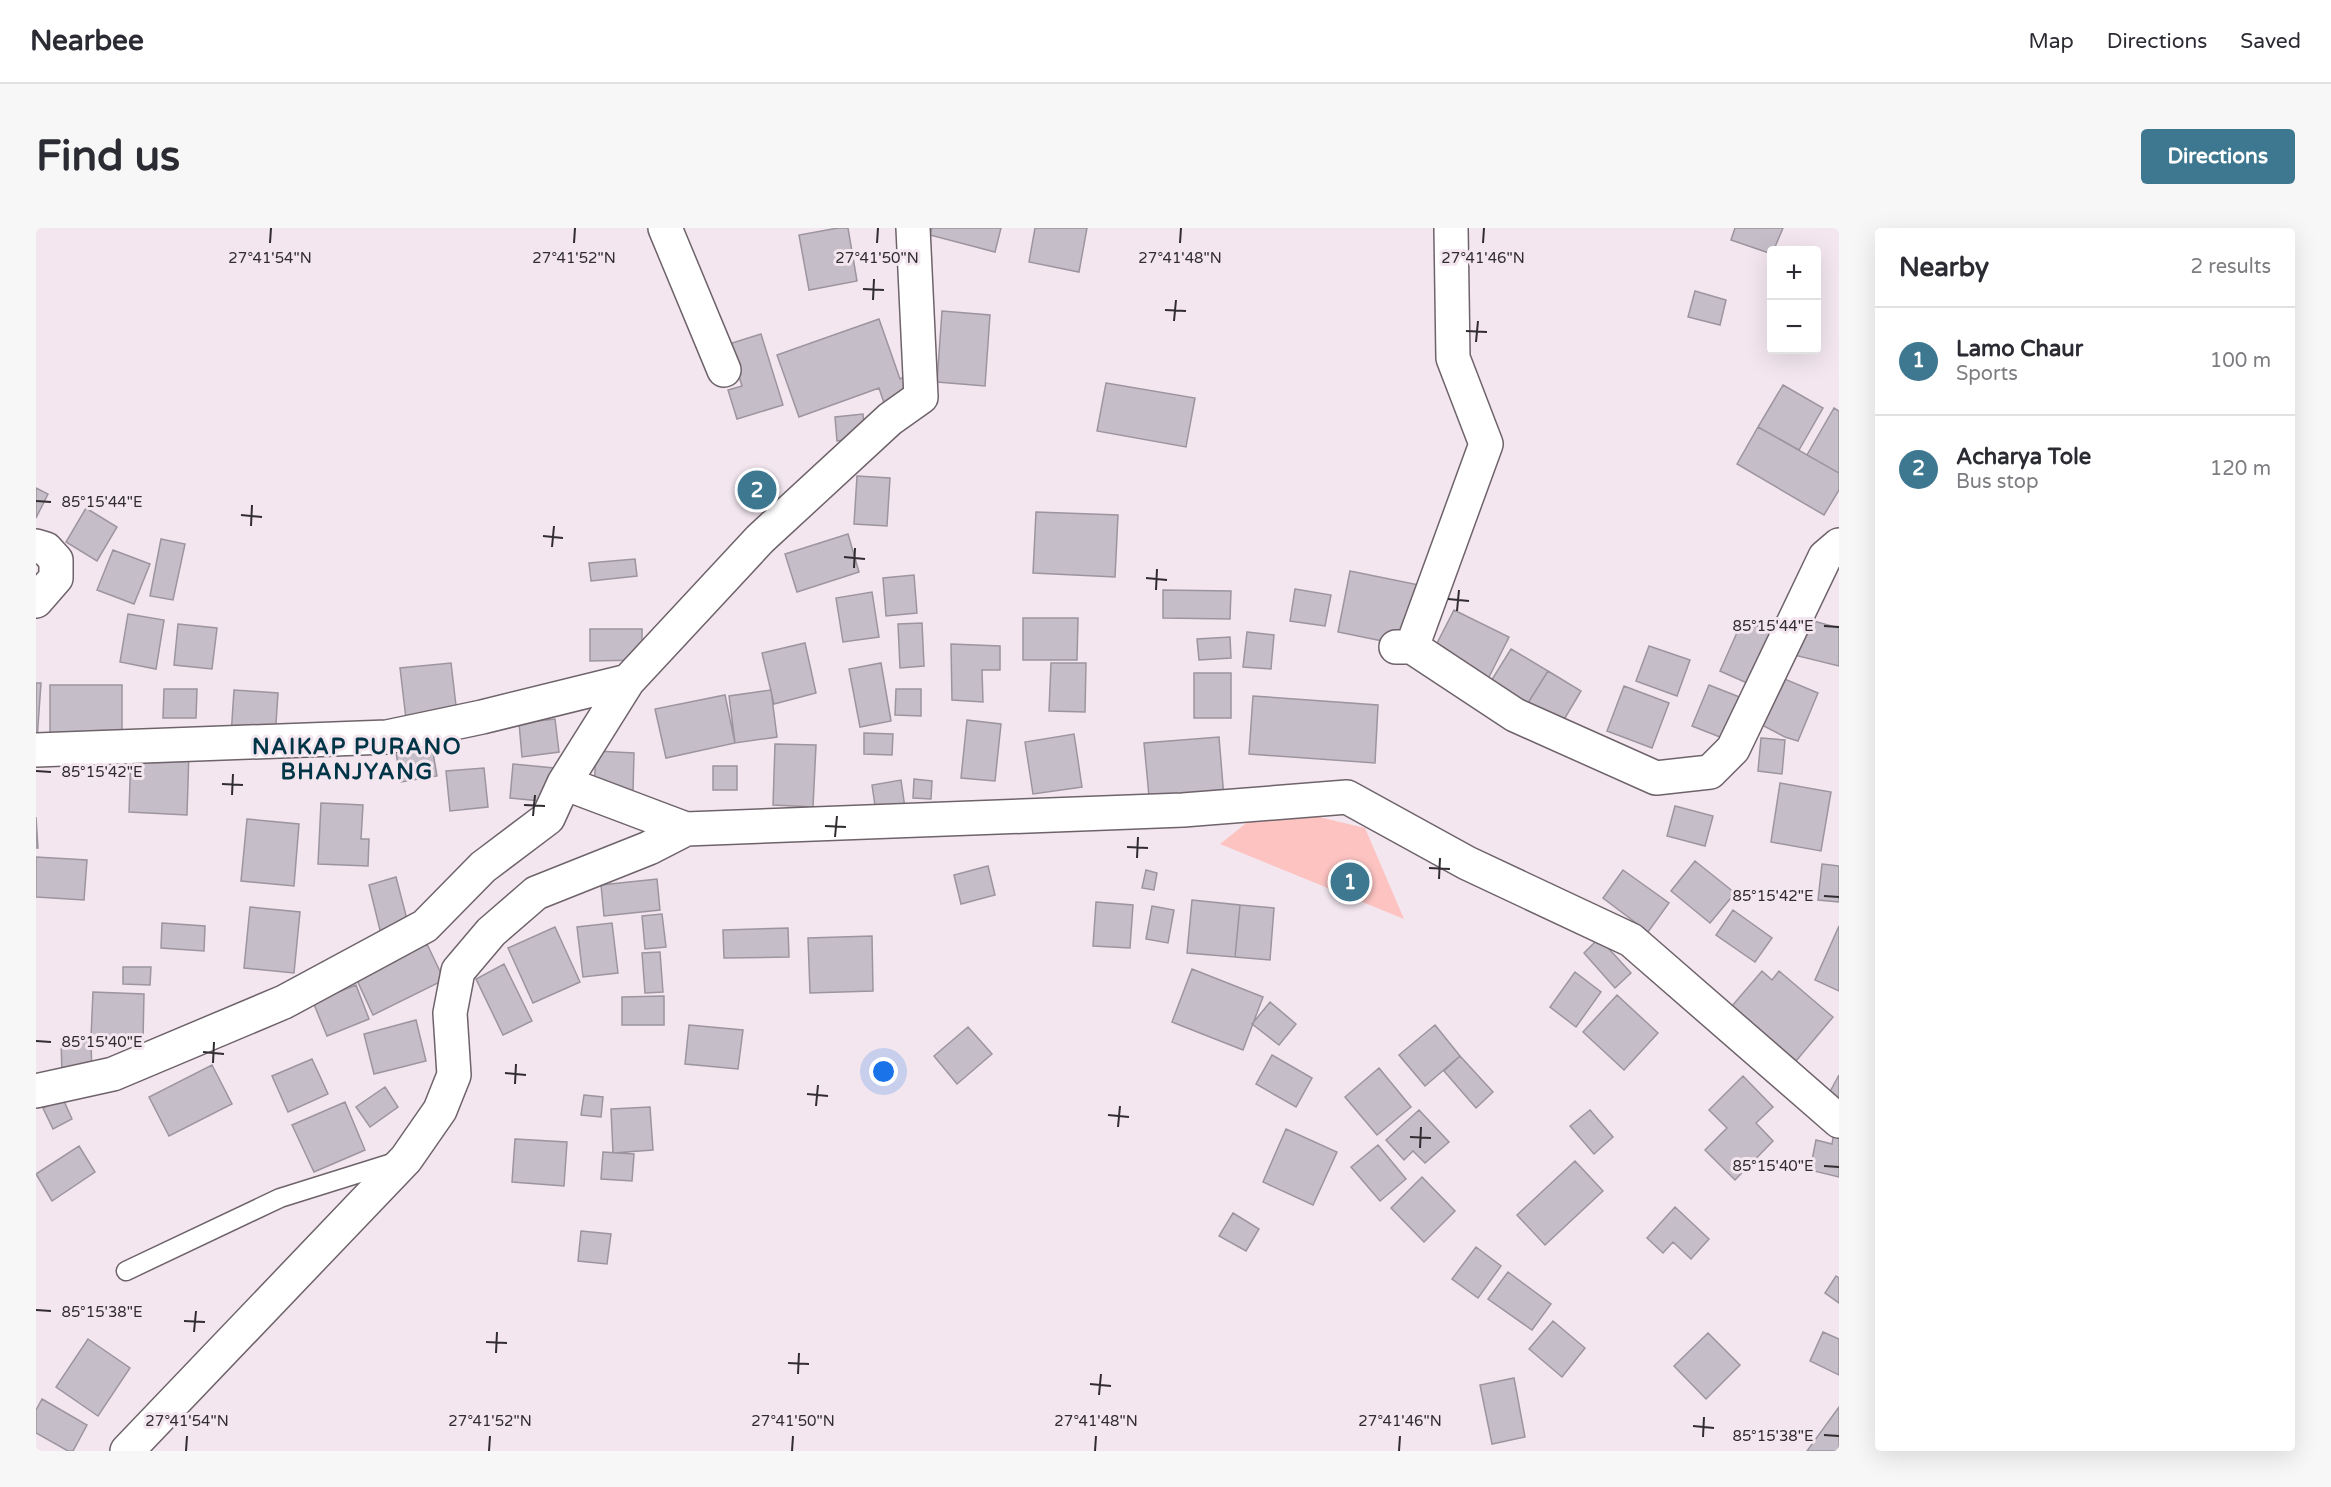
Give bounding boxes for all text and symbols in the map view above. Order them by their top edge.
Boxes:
text: Nearbee [30,24,144,58]
text: Map [2028,29,2074,54]
text: Directions [2107,29,2207,54]
text: Saved [2240,29,2301,54]
button: Directions [2141,129,2295,184]
text: Find us [36,131,180,182]
map controls [1767,246,1821,354]
button: + [1767,246,1821,300]
text: 27°41'54"N [228,249,312,267]
text: 27°41'52"N [532,249,616,267]
text: 27°41'50"N [835,249,919,267]
text: 27°41'48"N [1138,249,1222,267]
text: 27°41'46"N [1441,249,1525,267]
text: Nearby [1899,252,1989,283]
text: 2 results [2191,255,2271,279]
button: − [1767,300,1821,354]
text: Lamo Chaur [1956,336,2083,362]
text: 1 [1912,349,1925,373]
text: 100 m [2210,349,2271,373]
text: Sports [1956,362,2018,386]
text: Acharya Tole [1956,444,2091,470]
text: 2 [1912,457,1925,481]
text: 120 m [2210,457,2271,481]
pin: 2 [738,468,776,512]
text: Bus stop [1956,470,2039,494]
text: 85°15'44"E [62,493,142,511]
text: 85°15'44"E [1733,617,1813,635]
district label: NAIKAP PURANO BHANJYANG [252,734,462,785]
text: 85°15'42"E [62,763,142,781]
pin: 1 [1330,860,1370,904]
text: 85°15'42"E [1733,887,1813,905]
text: 85°15'40"E [62,1033,142,1051]
your location [869,1057,898,1086]
text: 85°15'40"E [1733,1157,1813,1175]
text: 85°15'38"E [62,1303,142,1321]
text: 27°41'54"N [145,1412,229,1430]
text: 27°41'52"N [448,1412,532,1430]
text: 27°41'50"N [751,1412,835,1430]
text: 27°41'48"N [1054,1412,1138,1430]
text: 27°41'46"N [1358,1412,1442,1430]
text: 85°15'38"E [1733,1427,1813,1445]

